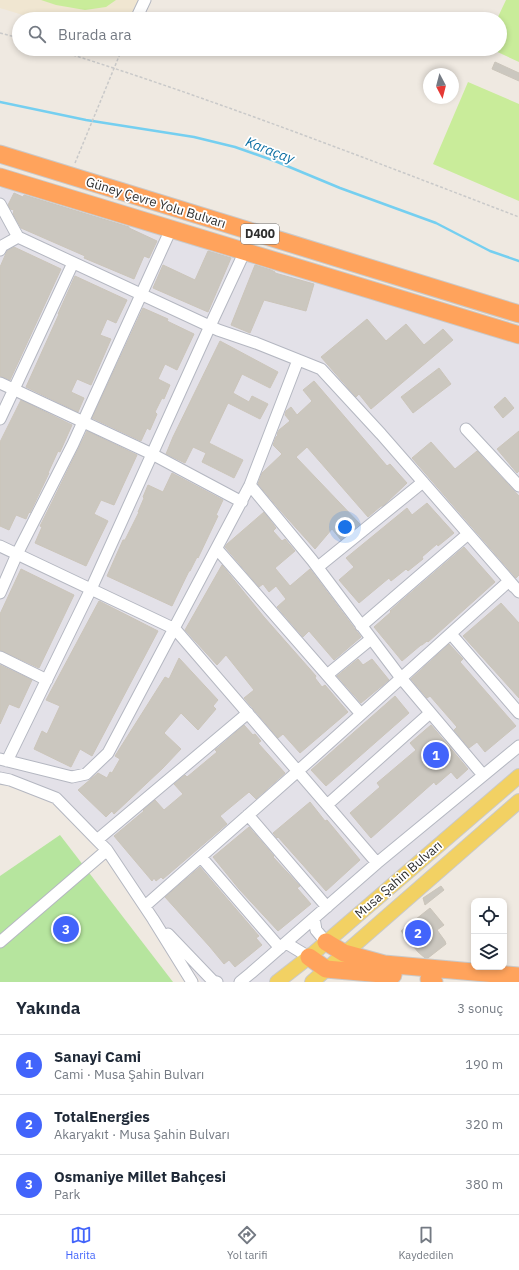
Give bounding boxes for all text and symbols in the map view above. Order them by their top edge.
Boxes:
search box [12,12,507,56]
icon: search [26,23,48,45]
text: Burada ara [58,25,132,44]
north arrow [423,68,459,104]
water label: Karaçay [243,132,298,168]
street label: Güney Çevre Yolu Bulvarı [84,173,228,232]
road number: D400 [241,224,279,244]
your location [335,517,355,537]
pin: 1 [423,740,449,770]
street label: Musa Şahin Bulvarı [351,837,446,922]
map controls [471,898,507,970]
button: locate [471,898,507,934]
pin: 3 [53,914,79,944]
pin: 2 [405,918,431,948]
button: layers [471,934,507,970]
text: Yakında [16,997,80,1019]
text: 3 sonuç [457,1000,503,1017]
text: Sanayi Cami [54,1047,141,1066]
text: 1 [25,1056,33,1073]
text: 190 m [465,1056,503,1073]
text: Cami · Musa Şahin Bulvarı [54,1066,204,1083]
text: TotalEnergies [54,1107,150,1126]
text: 2 [25,1116,33,1133]
text: 320 m [465,1116,503,1133]
text: Akaryakıt · Musa Şahin Bulvarı [54,1126,230,1143]
text: Osmaniye Millet Bahçesi [54,1167,226,1186]
text: 3 [25,1176,33,1193]
text: 380 m [465,1176,503,1193]
text: Park [54,1186,80,1203]
tab: Harita [66,1224,96,1262]
tab: Yol tarifi [227,1224,267,1262]
tab: Kaydedilen [399,1224,453,1262]

